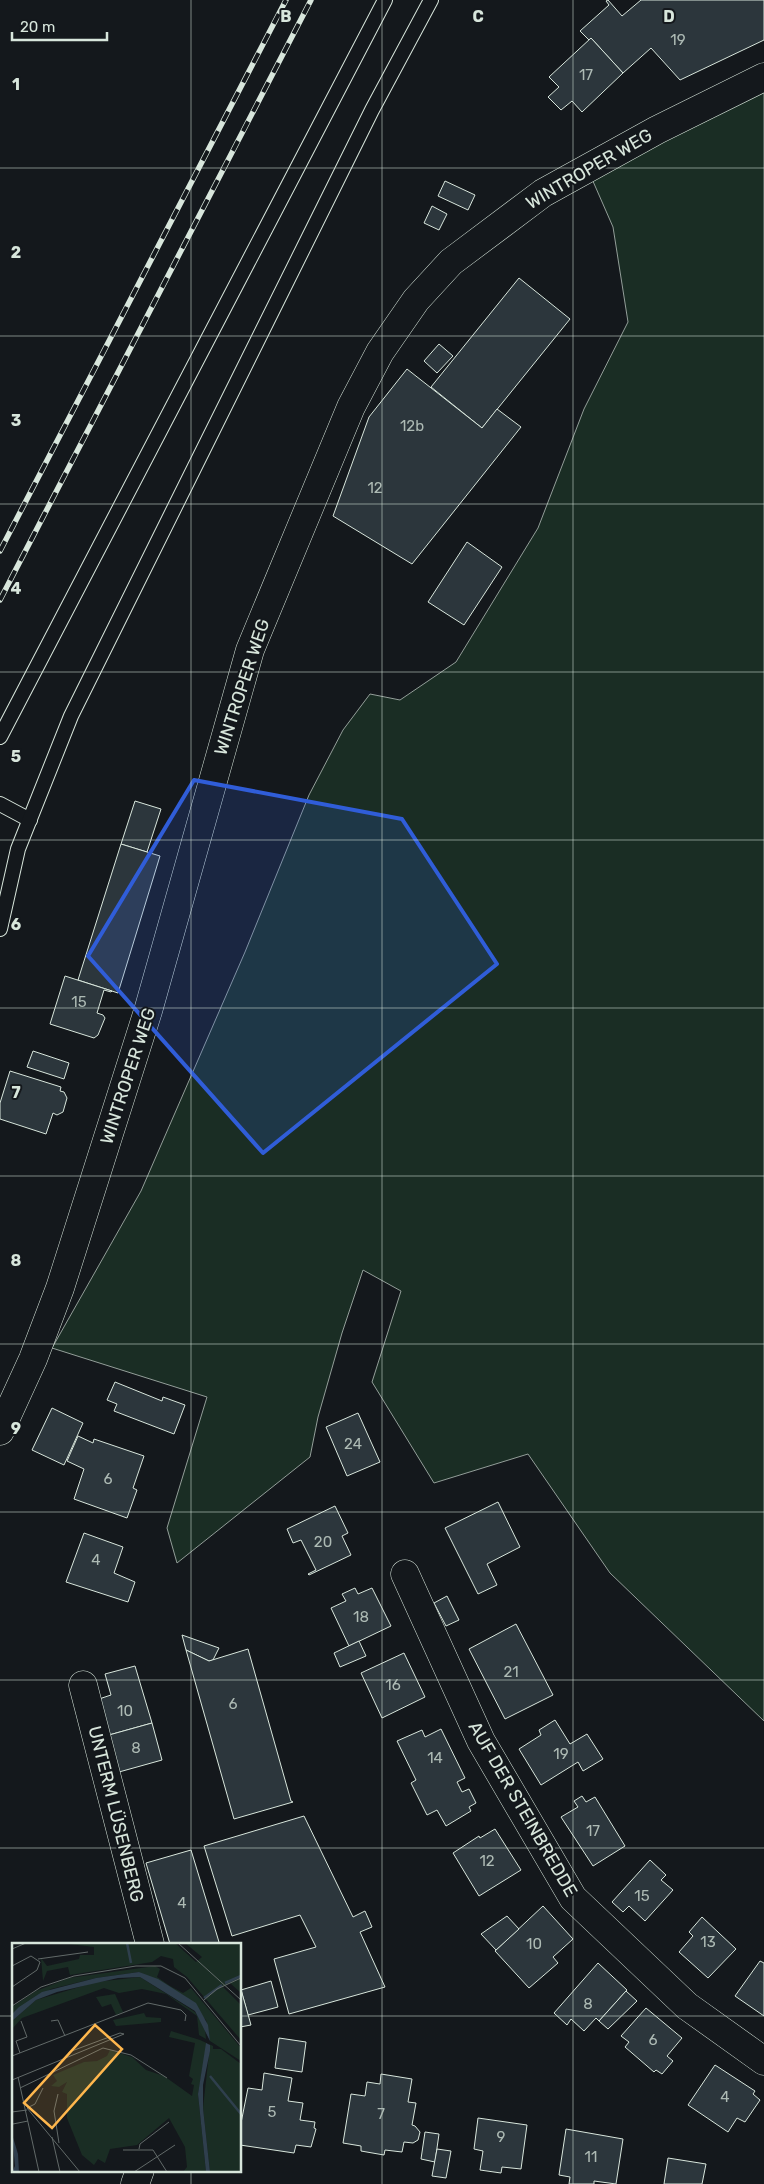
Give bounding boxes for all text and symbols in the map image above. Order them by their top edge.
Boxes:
text: B [280,7,292,26]
text: C [472,7,484,26]
text: D [663,7,675,26]
scale bar [12,10,108,42]
text: 20 m [20,18,55,36]
house number: 19 [670,31,686,49]
house number: 17 [579,66,593,84]
text: 1 [12,75,20,94]
street label: WINTROPER WEG [522,124,656,214]
text: 2 [11,243,21,262]
text: 3 [11,411,21,430]
house number: 12b [400,417,424,435]
house number: 12 [367,479,383,497]
text: 4 [11,579,22,598]
street label: WINTROPER WEG [210,616,274,758]
text: 5 [11,747,21,766]
text: 6 [11,915,21,934]
house number: 15 [71,993,87,1011]
street label: WINTROPER WEG [96,1005,160,1147]
text: 7 [11,1083,21,1102]
text: 8 [11,1251,22,1270]
text: 9 [11,1419,21,1438]
house number: 24 [344,1435,362,1453]
house number: 6 [103,1470,113,1488]
house number: 20 [314,1533,332,1551]
house number: 4 [91,1551,101,1569]
house number: 18 [353,1608,369,1626]
house number: 21 [503,1663,519,1681]
house number: 16 [385,1676,401,1694]
house number: 6 [228,1695,238,1713]
house number: 10 [117,1702,133,1720]
street label: AUF DER STEINBREDDE [464,1717,582,1901]
street label: UNTERM LÜSENBERG [83,1724,149,1904]
house number: 8 [131,1739,141,1757]
house number: 19 [553,1745,569,1763]
house number: 14 [427,1749,443,1767]
house number: 17 [586,1822,600,1840]
house number: 12 [479,1852,495,1870]
house number: 15 [634,1887,650,1905]
house number: 4 [177,1894,187,1912]
house number: 13 [700,1933,716,1951]
house number: 10 [526,1935,542,1953]
inset map [12,1943,241,2172]
house number: 8 [583,1995,593,2013]
house number: 6 [648,2031,658,2049]
house number: 4 [720,2088,730,2106]
house number: 5 [268,2103,277,2121]
house number: 7 [377,2105,385,2123]
house number: 9 [497,2128,506,2146]
house number: 11 [585,2148,597,2166]

